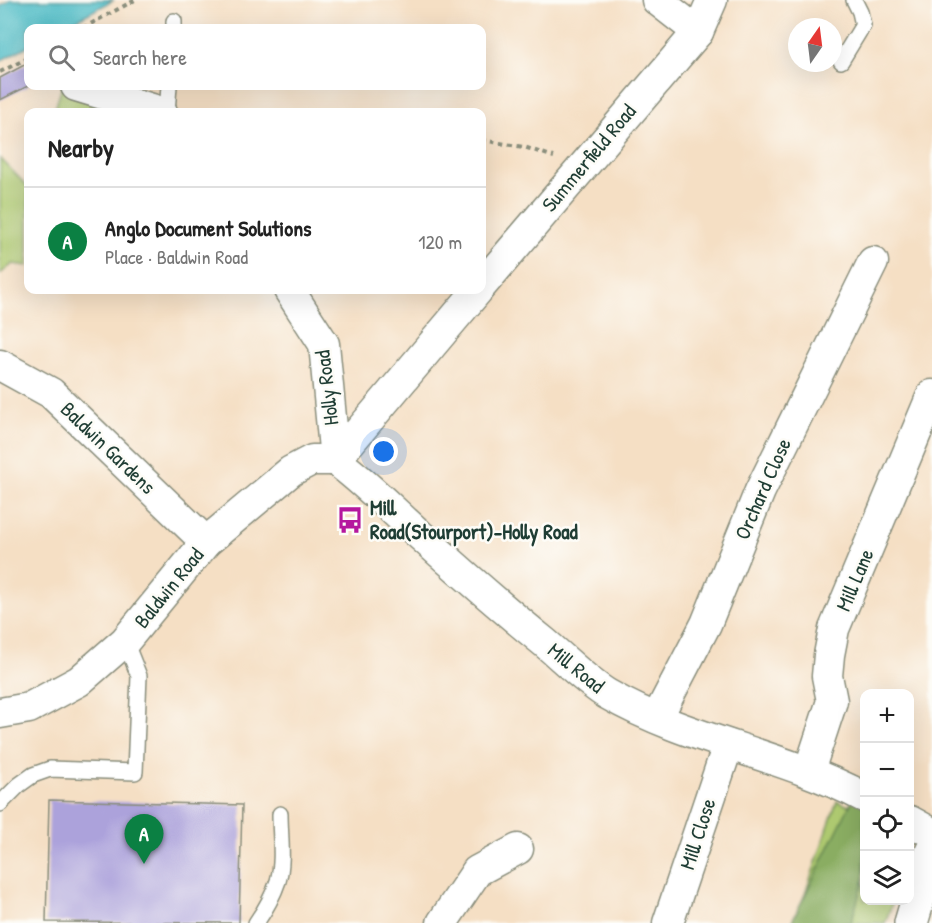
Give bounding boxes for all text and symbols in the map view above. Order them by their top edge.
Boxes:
north arrow [788,18,842,72]
search box [24,24,486,90]
icon: search [45,41,78,74]
text: Search here [93,42,187,72]
street label: Summerfield Road [535,97,642,218]
text: Nearby [48,130,114,165]
text: Anglo Document Solutions [105,213,312,243]
text: A [63,228,72,255]
text: 120 m [418,228,462,255]
text: Place · Baldwin Road [105,243,248,270]
street label: Holly Road [308,349,345,427]
street label: Baldwin Gardens [54,395,162,500]
street label: Orchard Close [727,434,798,544]
your location [369,437,398,466]
place label: Mill Road(Stourport)-Holly Road [370,493,578,547]
bus stop icon: Mill Road(Stourport)-Holly Road [335,505,365,535]
street label: Baldwin Road [127,541,210,634]
street label: Mill Lane [828,544,881,615]
street label: Mill Road [542,636,611,699]
map controls [860,689,914,905]
button: + [860,689,914,743]
button: − [860,743,914,797]
street label: Mill Close [672,795,723,873]
button: locate [860,797,914,851]
pin: A [124,814,164,864]
button: layers [860,851,914,905]

